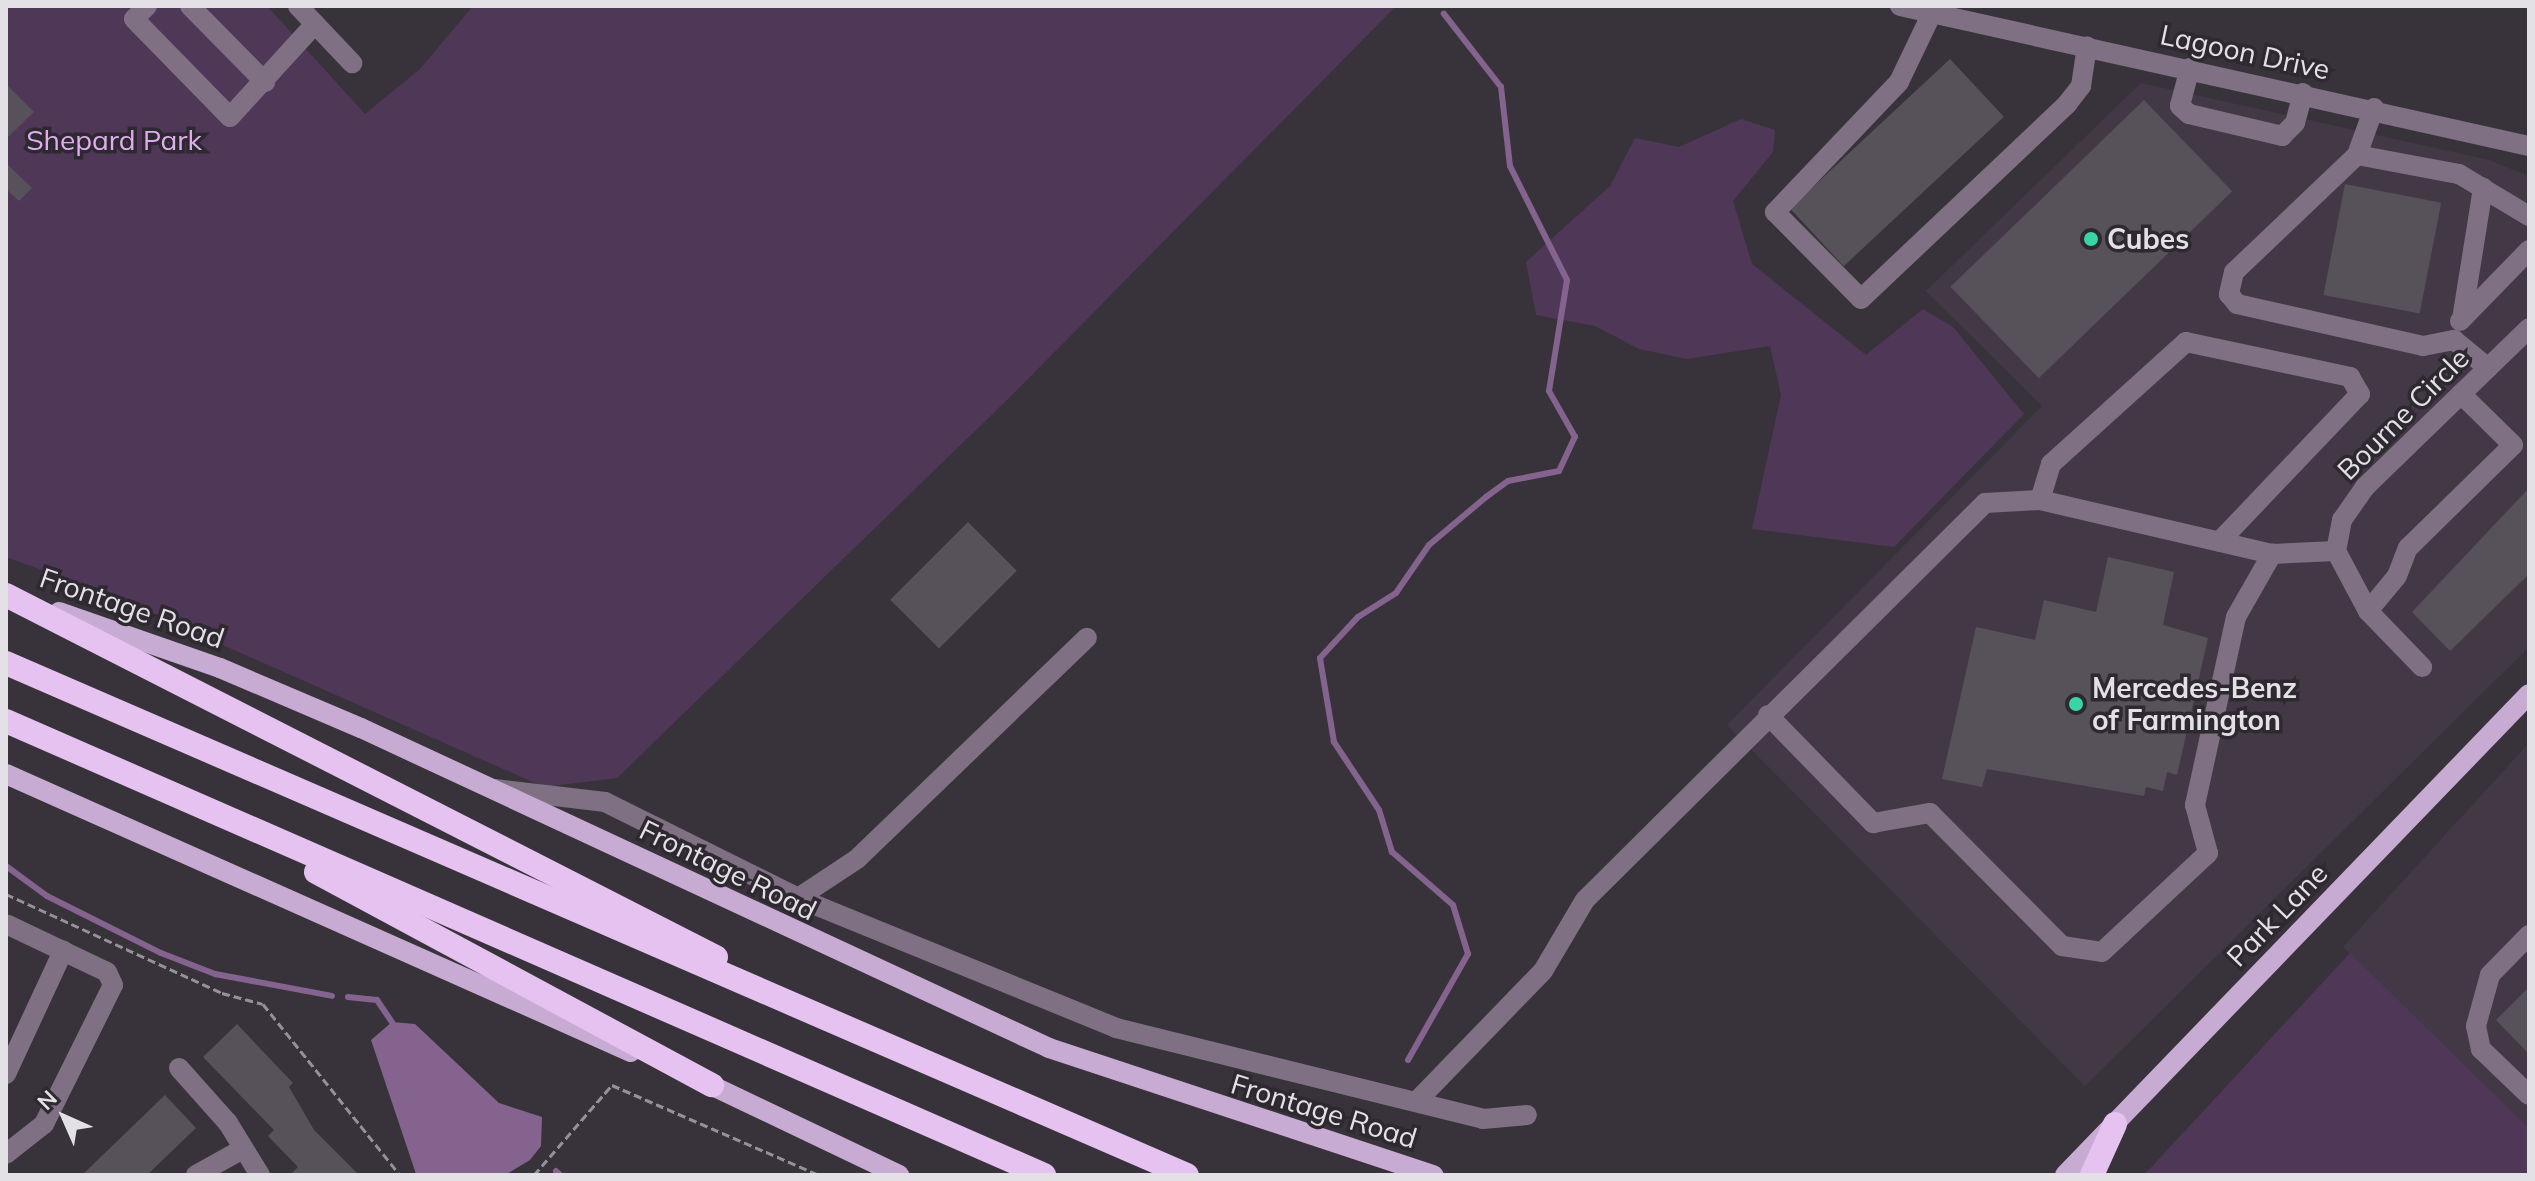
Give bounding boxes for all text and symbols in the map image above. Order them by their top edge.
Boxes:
street label: Lagoon Drive [2157,18,2333,86]
park label: Shepard Park [26,123,202,157]
place label: Cubes [2107,222,2189,256]
marker: Cubes [2082,230,2100,248]
street label: Bourne Circle [2330,341,2476,487]
street label: Frontage Road [36,561,228,655]
place label: Mercedes-Benz of Farmington [2092,671,2297,737]
marker: Mercedes-Benz of Farmington [2067,695,2085,713]
street label: Frontage Road [634,813,822,927]
street label: Park Lane [2220,857,2334,973]
street label: Frontage Road [1227,1067,1421,1155]
north arrow [24,1077,104,1157]
text: N [31,1084,63,1116]

